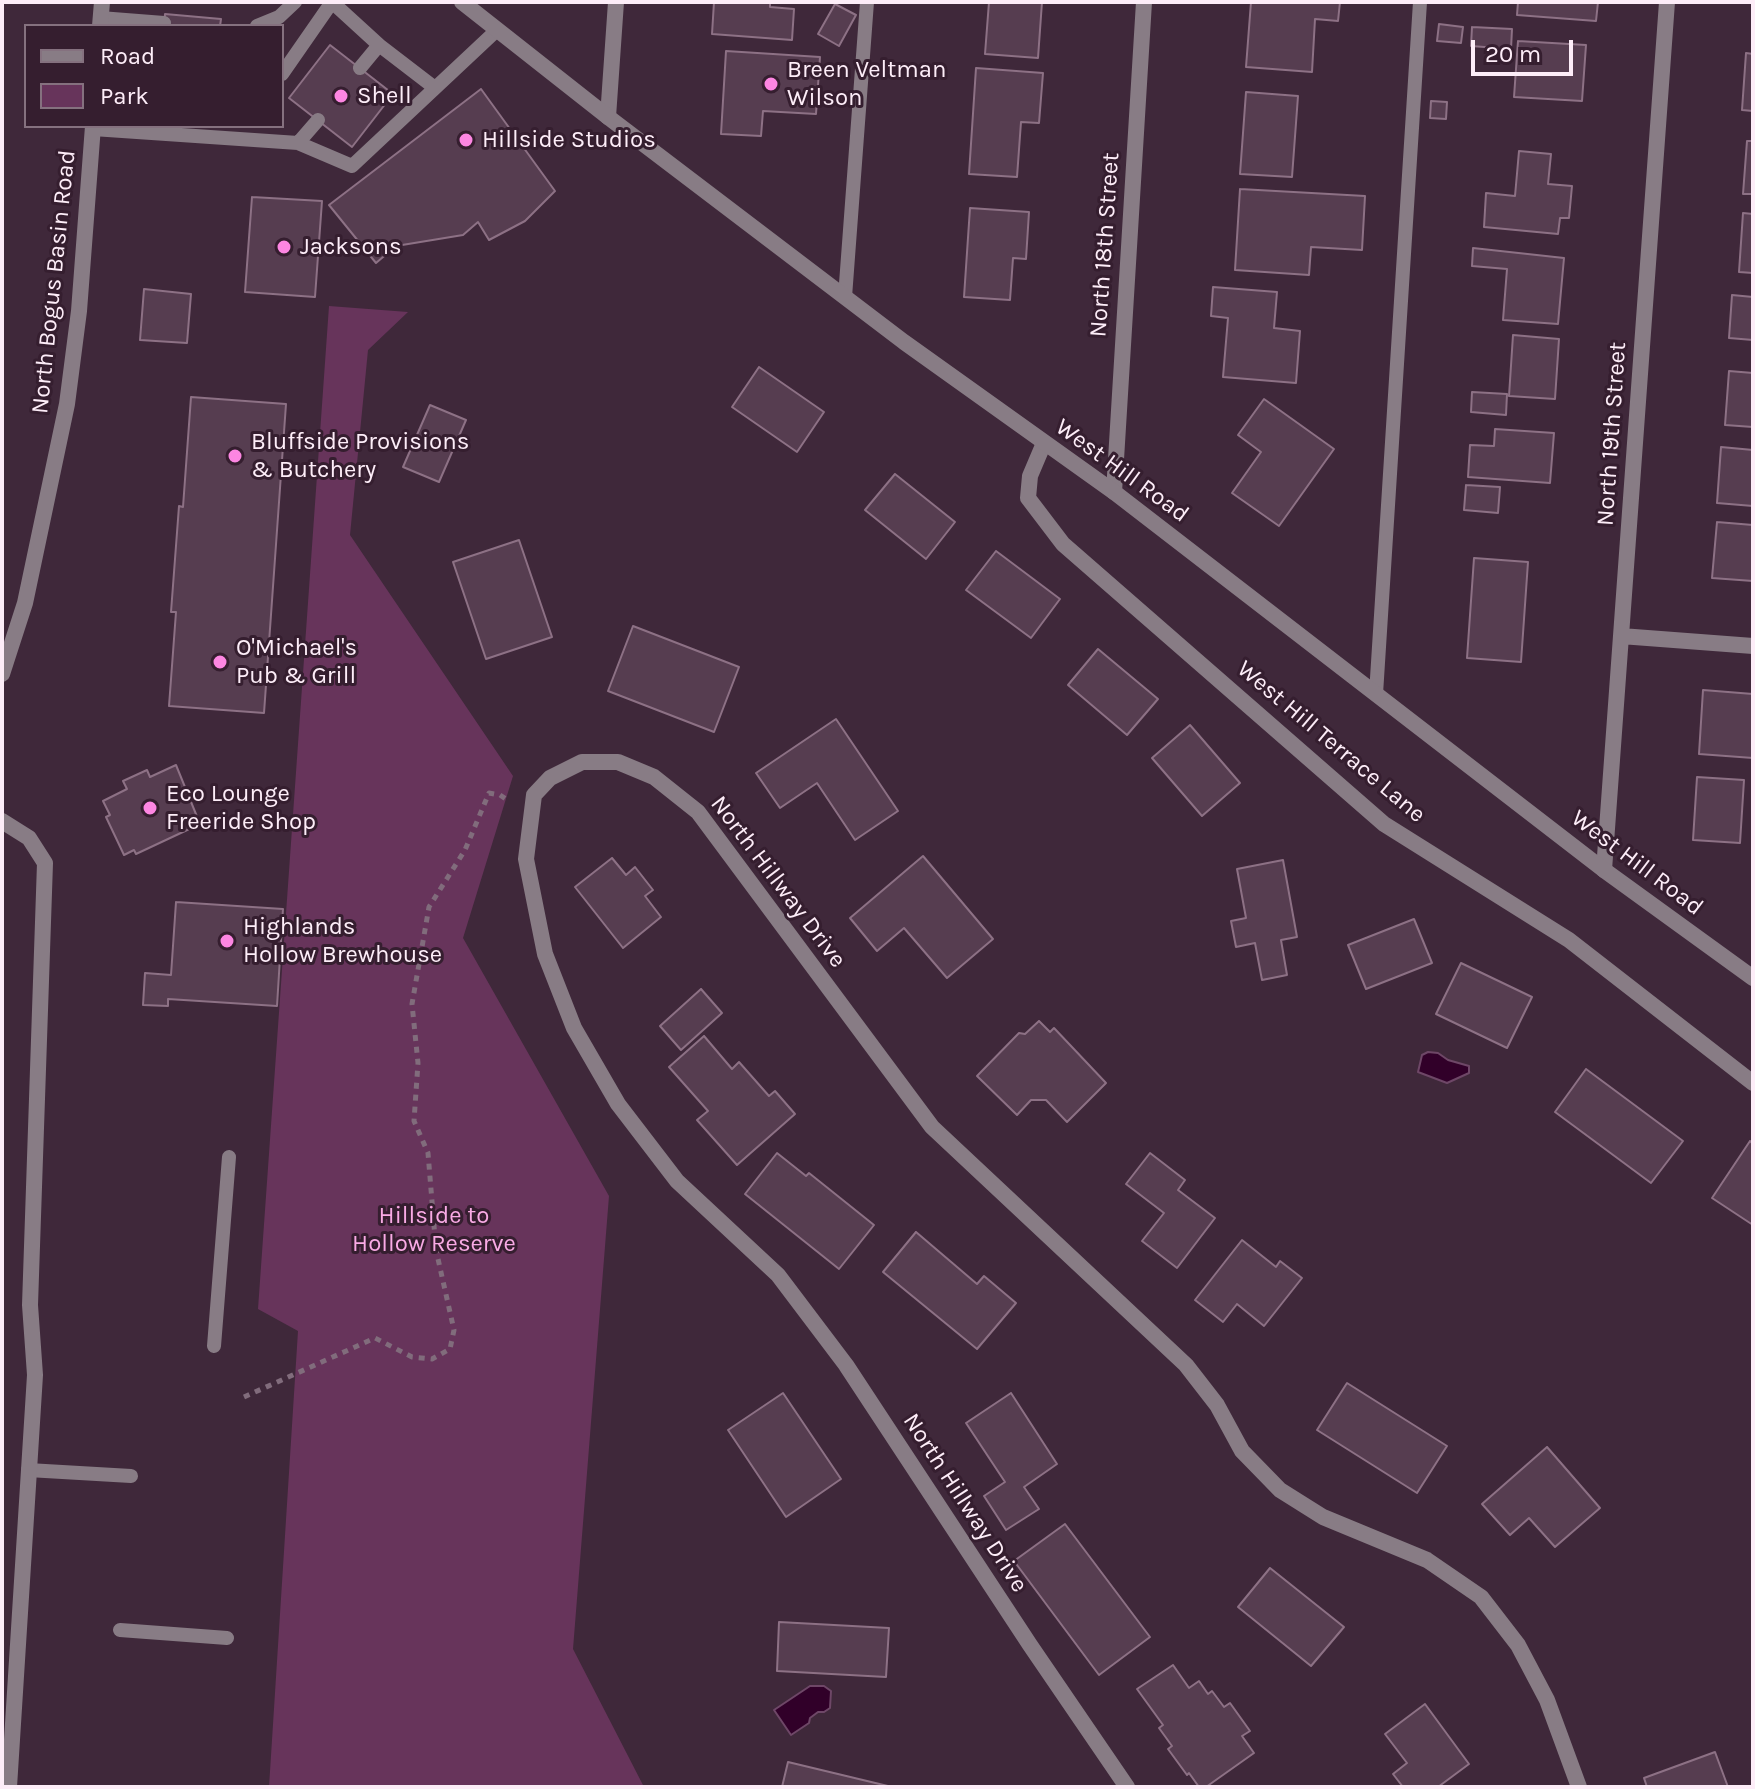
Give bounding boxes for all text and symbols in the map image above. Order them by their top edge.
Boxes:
legend [24,24,284,128]
scale bar [1475,24,1577,74]
text: 20 m [1485,40,1541,68]
text: Road [100,42,155,70]
place label: Breen Veltman Wilson [787,56,946,112]
marker: Breen Veltman Wilson [762,75,780,93]
text: Park [100,82,149,110]
place label: Shell [357,82,412,110]
marker: Shell [332,87,350,105]
place label: Hillside Studios [482,126,656,154]
marker: Hillside Studios [457,131,475,149]
street label: North Bogus Basin Road [26,149,82,415]
street label: North 18th Street [1084,152,1126,338]
place label: Jacksons [300,233,402,261]
marker: Jacksons [275,238,293,256]
street label: North 19th Street [1591,341,1633,527]
street label: West Hill Road [1050,413,1194,529]
place label: Bluffside Provisions & Butchery [251,428,469,484]
marker: Bluffside Provisions & Butchery [226,447,244,465]
place label: O'Michael's Pub & Grill [236,634,357,690]
marker: O'Michael's Pub & Grill [211,653,229,671]
street label: West Hill Terrace Lane [1231,655,1431,829]
place label: Eco Lounge Freeride Shop [166,780,316,836]
street label: North Hillway Drive [704,790,852,974]
marker: Eco Lounge Freeride Shop [141,799,159,817]
street label: West Hill Road [1565,804,1709,922]
place label: Highlands Hollow Brewhouse [243,913,442,969]
marker: Highlands Hollow Brewhouse [218,932,236,950]
park label: Hillside to Hollow Reserve [352,1202,516,1258]
street label: North Hillway Drive [896,1408,1034,1598]

